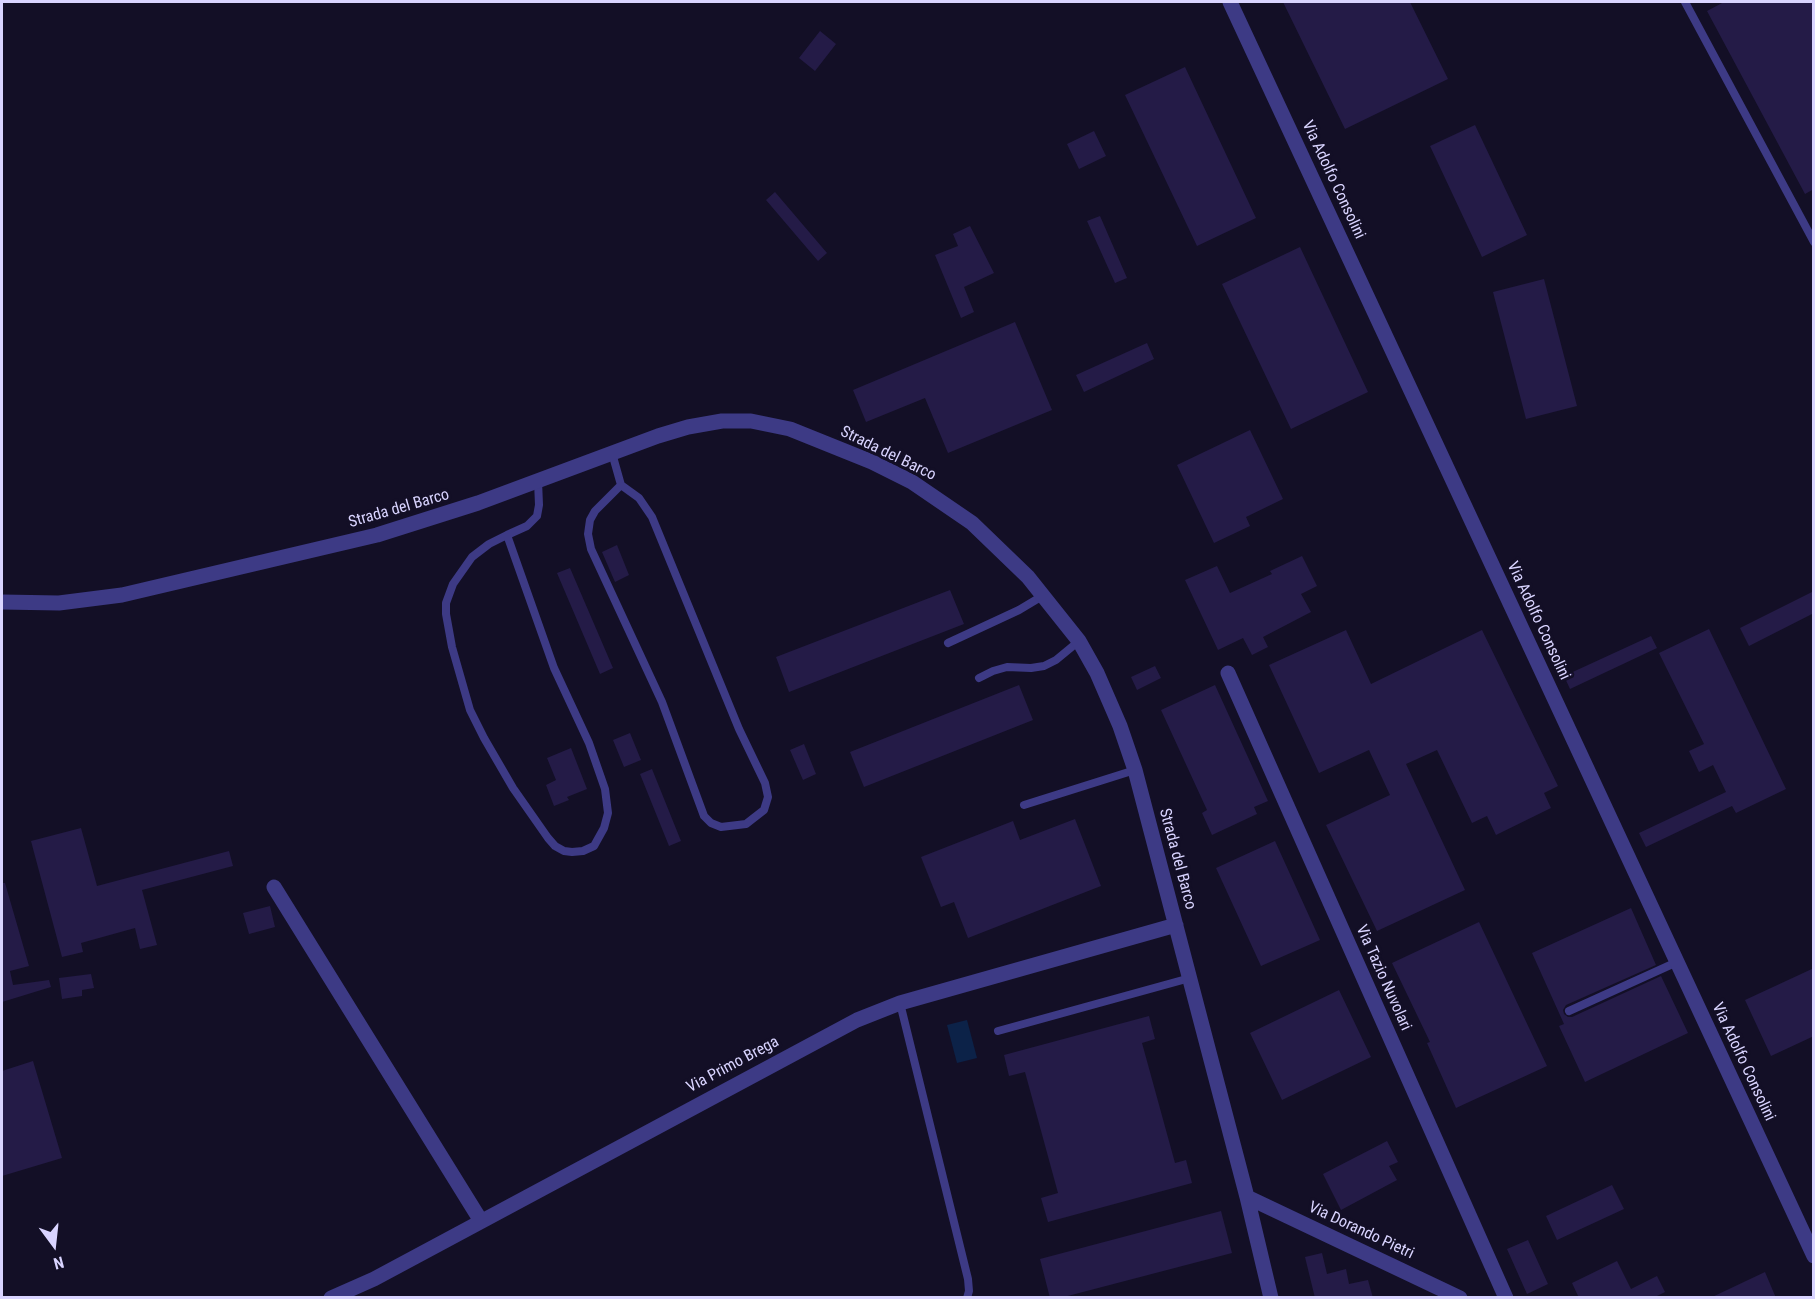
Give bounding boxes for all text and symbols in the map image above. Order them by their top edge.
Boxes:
street label: Via Adolfo Consolini [1297,118,1369,242]
street label: Strada del Barco [837,423,939,485]
street label: Strada del Barco [346,485,452,533]
street label: Via Adolfo Consolini [1502,559,1574,683]
street label: Strada del Barco [1154,806,1200,912]
street label: Via Tazio Nuvolari [1351,922,1415,1034]
street label: Via Adolfo Consolini [1707,1000,1779,1124]
street label: Via Primo Brega [684,1033,782,1097]
street label: Via Dorando Pietri [1305,1198,1417,1264]
north arrow [24,1215,84,1275]
text: N [52,1252,66,1273]

